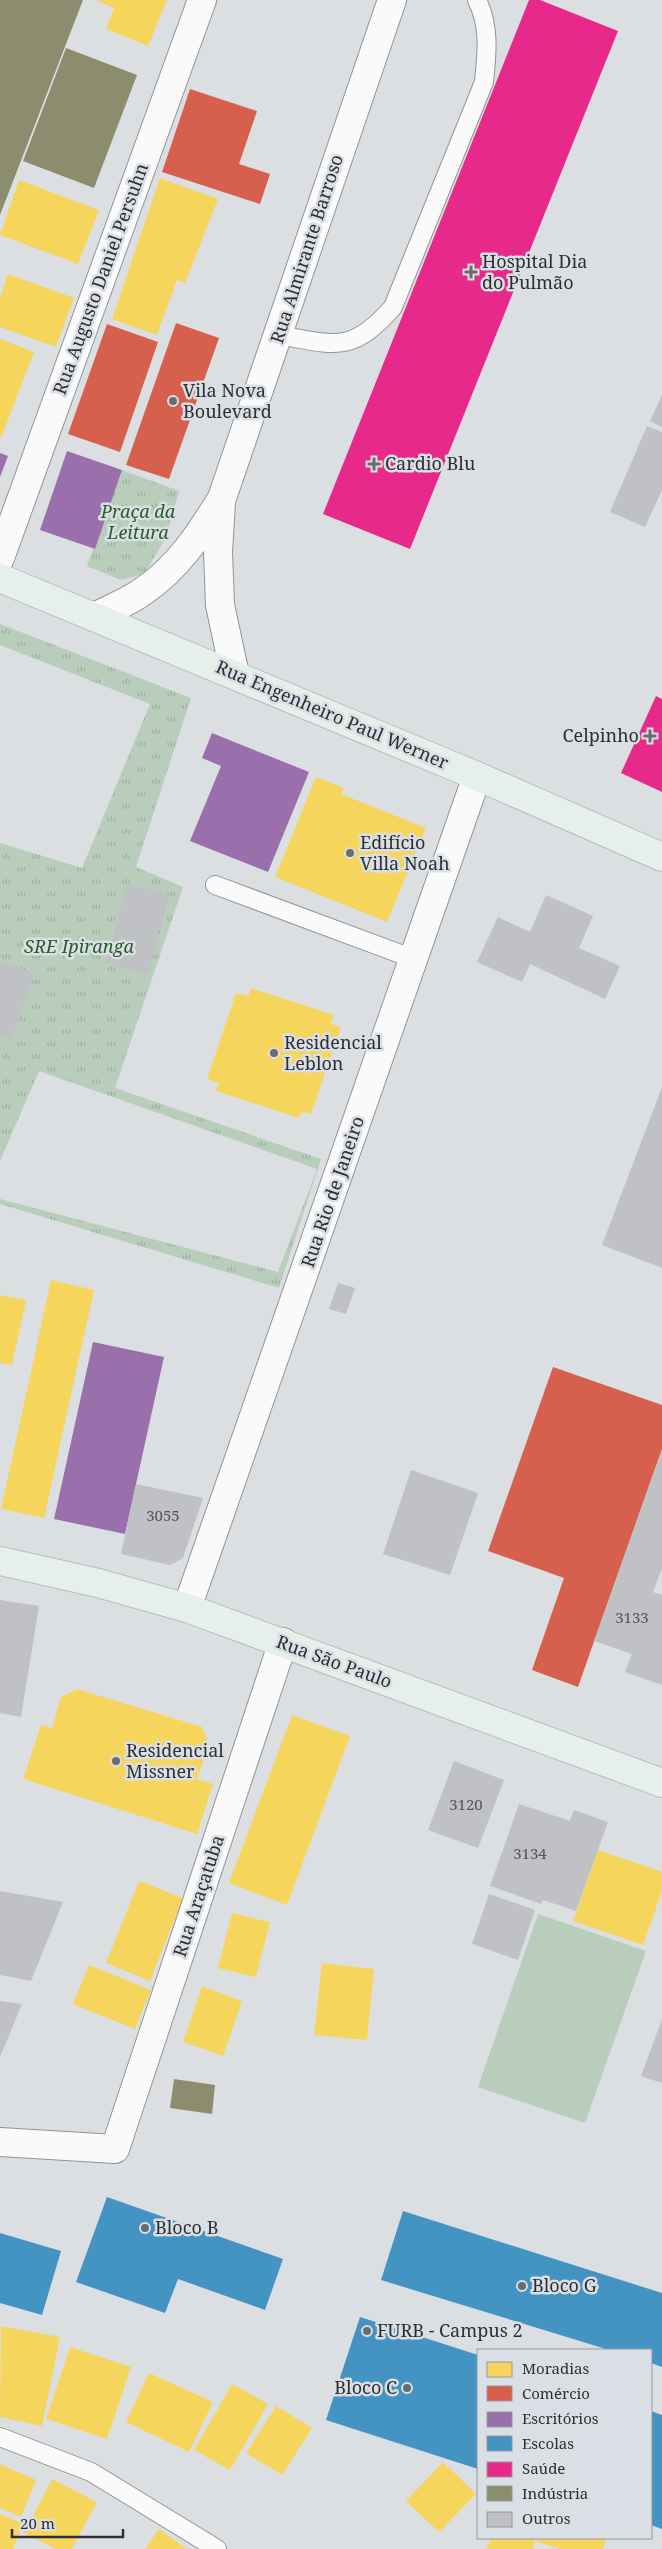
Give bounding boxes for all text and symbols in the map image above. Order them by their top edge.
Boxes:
street label: Rua Almirante Barroso [264,151,348,346]
street label: Rua Augusto Daniel Persuhn [47,159,153,398]
place label: Hospital Dia do Pulmão [482,249,587,294]
marker: Hospital Dia do Pulmão [464,265,478,279]
place label: Vila Nova Boulevard [183,378,272,423]
marker: Vila Nova Boulevard [167,395,179,407]
place label: Cardio Blu [385,451,476,475]
marker: Cardio Blu [367,457,381,471]
park label: Praça da Leitura [100,499,176,544]
street label: Rua Engenheiro Paul Werner [212,654,453,774]
place label: Celpinho [563,723,639,747]
marker: Celpinho [643,729,657,743]
place label: Edifício Villa Noah [360,830,450,875]
marker: Edifício Villa Noah [344,847,356,859]
park label: SRE Ipiranga [24,934,134,958]
place label: Residencial Leblon [284,1030,382,1075]
marker: Residencial Leblon [268,1047,280,1059]
street label: Rua Rio de Janeiro [295,1113,369,1271]
house number: 3055 [146,1505,180,1525]
house number: 3133 [615,1607,649,1627]
street label: Rua São Paulo [273,1629,396,1693]
place label: Residencial Missner [126,1738,224,1783]
marker: Residencial Missner [110,1755,122,1767]
house number: 3120 [449,1794,483,1814]
street label: Rua Araçatuba [167,1832,229,1960]
house number: 3134 [513,1843,547,1863]
place label: Bloco B [155,2215,218,2239]
marker: Bloco B [139,2222,151,2234]
place label: Bloco G [532,2273,597,2297]
marker: Bloco G [516,2280,528,2292]
place label: FURB - Campus 2 [377,2318,523,2342]
marker: FURB - Campus 2 [361,2325,373,2337]
legend [477,2349,652,2539]
text: Moradias [522,2358,589,2378]
place label: Bloco C [334,2375,397,2399]
marker: Bloco C [401,2382,413,2394]
text: Comércio [522,2383,590,2403]
text: Escritórios [522,2408,599,2428]
text: Escolas [522,2433,574,2453]
text: Saúde [522,2458,565,2478]
text: Indústria [522,2483,588,2503]
scale bar [12,2506,124,2538]
text: Outros [522,2508,571,2528]
text: 20 m [20,2513,55,2533]

